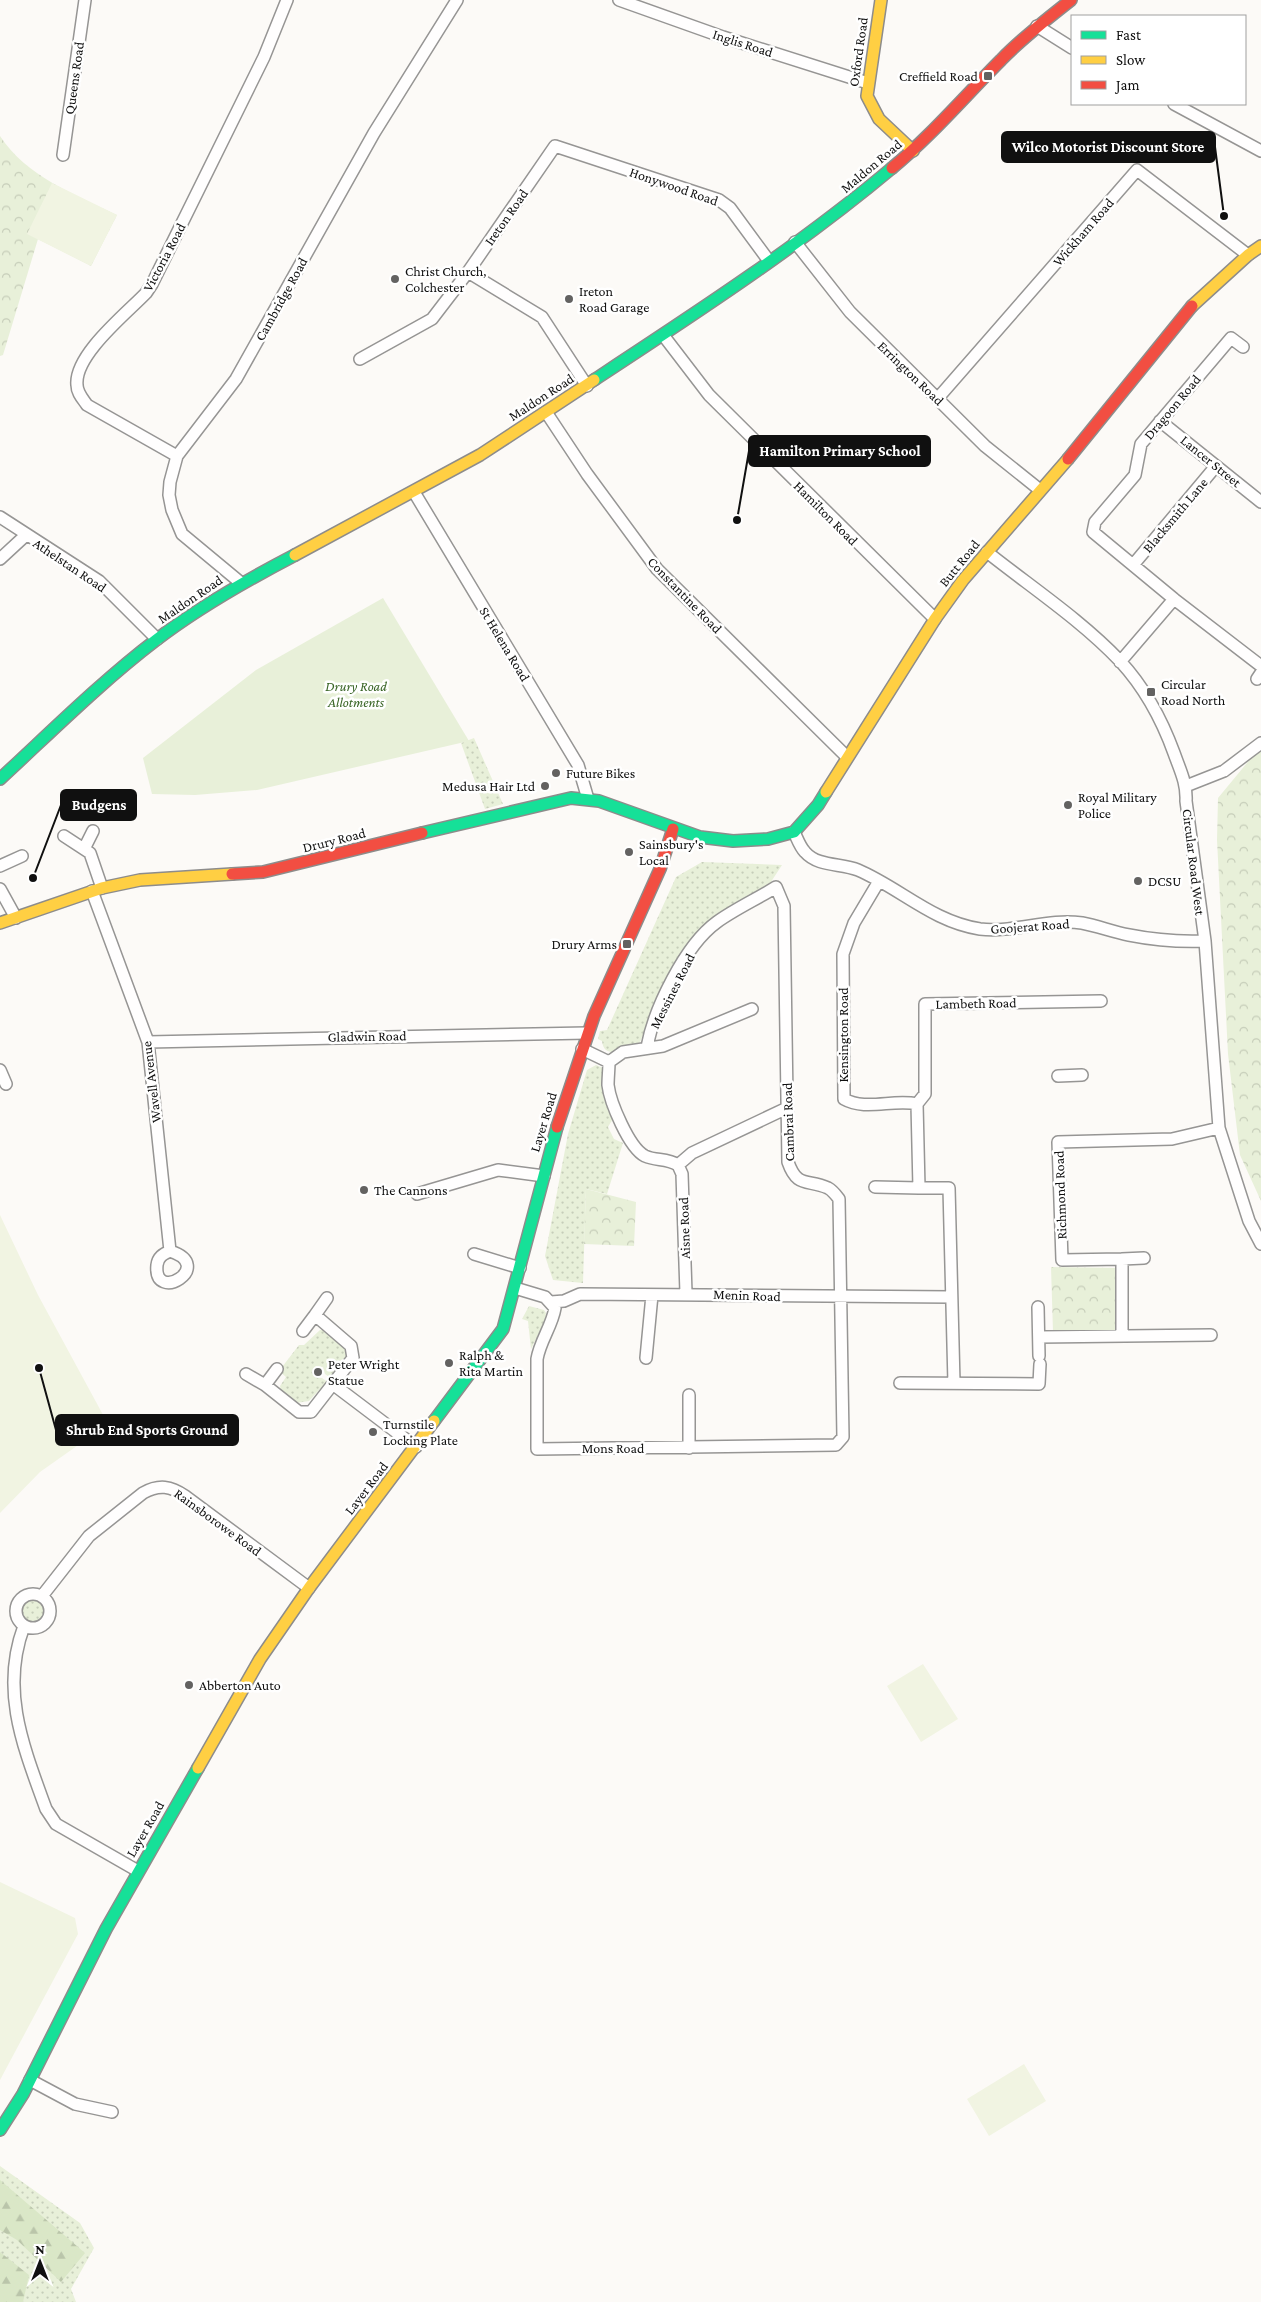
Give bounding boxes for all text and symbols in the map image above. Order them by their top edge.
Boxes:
legend [1071,15,1246,105]
street label: Oxford Road [845,16,871,88]
street label: Inglis Road [711,26,776,60]
text: Fast [1116,27,1142,43]
street label: Queens Road [61,40,87,115]
text: Slow [1116,52,1146,68]
place label: Creffield Road [899,68,979,84]
marker: Creffield Road [982,70,994,82]
text: Jam [1114,77,1139,94]
callout: Wilco Motorist Discount Store [1002,132,1215,162]
street label: Maldon Road [837,135,905,196]
text: Wilco Motorist Discount Store [1011,139,1204,155]
street label: Honywood Road [628,163,721,209]
street label: Ireton Road [481,185,532,248]
street label: Wickham Road [1049,194,1117,269]
street label: Victoria Road [139,220,189,294]
street label: Cambridge Road [251,254,311,344]
place label: Christ Church, Colchester [405,263,487,295]
marker: Christ Church, Colchester [389,273,401,285]
place label: Ireton Road Garage [579,283,649,315]
marker: Ireton Road Garage [563,293,575,305]
street label: Errington Road [875,338,948,409]
street label: Maldon Road [505,370,577,424]
street label: Dragoon Road [1140,371,1204,443]
street label: Lancer Street [1177,432,1245,491]
callout: Hamilton Primary School [749,436,930,466]
text: Hamilton Primary School [759,443,921,459]
street label: Blacksmith Lane [1139,474,1211,556]
street label: Hamilton Road [791,478,862,549]
street label: Athelstan Road [30,535,110,596]
street label: Butt Road [935,536,983,590]
street label: Constantine Road [645,554,726,637]
street label: Maldon Road [155,571,226,626]
street label: St Helena Road [477,604,534,685]
place label: Circular Road North [1161,676,1226,708]
park label: Drury Road Allotments [325,678,387,710]
marker: Circular Road North [1145,686,1157,698]
place label: Future Bikes [566,765,635,781]
marker: Future Bikes [550,767,562,779]
place label: Medusa Hair Ltd [442,778,536,794]
marker: Medusa Hair Ltd [539,780,551,792]
place label: Royal Military Police [1078,789,1157,821]
callout: Budgens [61,790,136,820]
text: Budgens [72,797,126,813]
marker: Royal Military Police [1062,799,1074,811]
street label: Circular Road West [1180,808,1209,917]
street label: Drury Road [301,824,368,856]
place label: Sainsbury's Local [639,836,703,868]
marker: Sainsbury's Local [623,846,635,858]
place label: DCSU [1148,873,1181,889]
marker: DCSU [1132,875,1144,887]
street label: Goojerat Road [990,915,1071,938]
place label: Drury Arms [552,936,617,952]
marker: Drury Arms [621,938,633,950]
street label: Messines Road [646,950,698,1031]
street label: Kensington Road [835,987,851,1083]
street label: Lambeth Road [935,994,1017,1012]
street label: Gladwin Road [327,1027,407,1045]
street label: Wavell Avenue [138,1040,164,1124]
street label: Cambrai Road [779,1082,797,1162]
street label: Layer Road [526,1089,560,1154]
street label: Richmond Road [1050,1150,1070,1240]
place label: The Cannons [374,1182,448,1198]
marker: The Cannons [358,1184,370,1196]
street label: Aisne Road [675,1196,693,1259]
street label: Menin Road [713,1286,782,1304]
place label: Ralph & Rita Martin [459,1347,523,1379]
place label: Peter Wright Statue [328,1356,400,1388]
marker: Ralph & Rita Martin [443,1357,455,1369]
marker: Peter Wright Statue [312,1366,324,1378]
callout: Shrub End Sports Ground [56,1415,238,1445]
place label: Turnstile Locking Plate [383,1416,458,1448]
text: Shrub End Sports Ground [66,1422,229,1438]
marker: Turnstile Locking Plate [367,1426,379,1438]
street label: Mons Road [582,1440,645,1456]
street label: Layer Road [341,1458,391,1518]
street label: Rainsborowe Road [171,1485,265,1559]
place label: Abberton Auto [199,1677,281,1693]
marker: Abberton Auto [183,1679,195,1691]
street label: Layer Road [123,1798,168,1860]
north arrow [15,2237,65,2287]
text: N [35,2241,45,2257]

